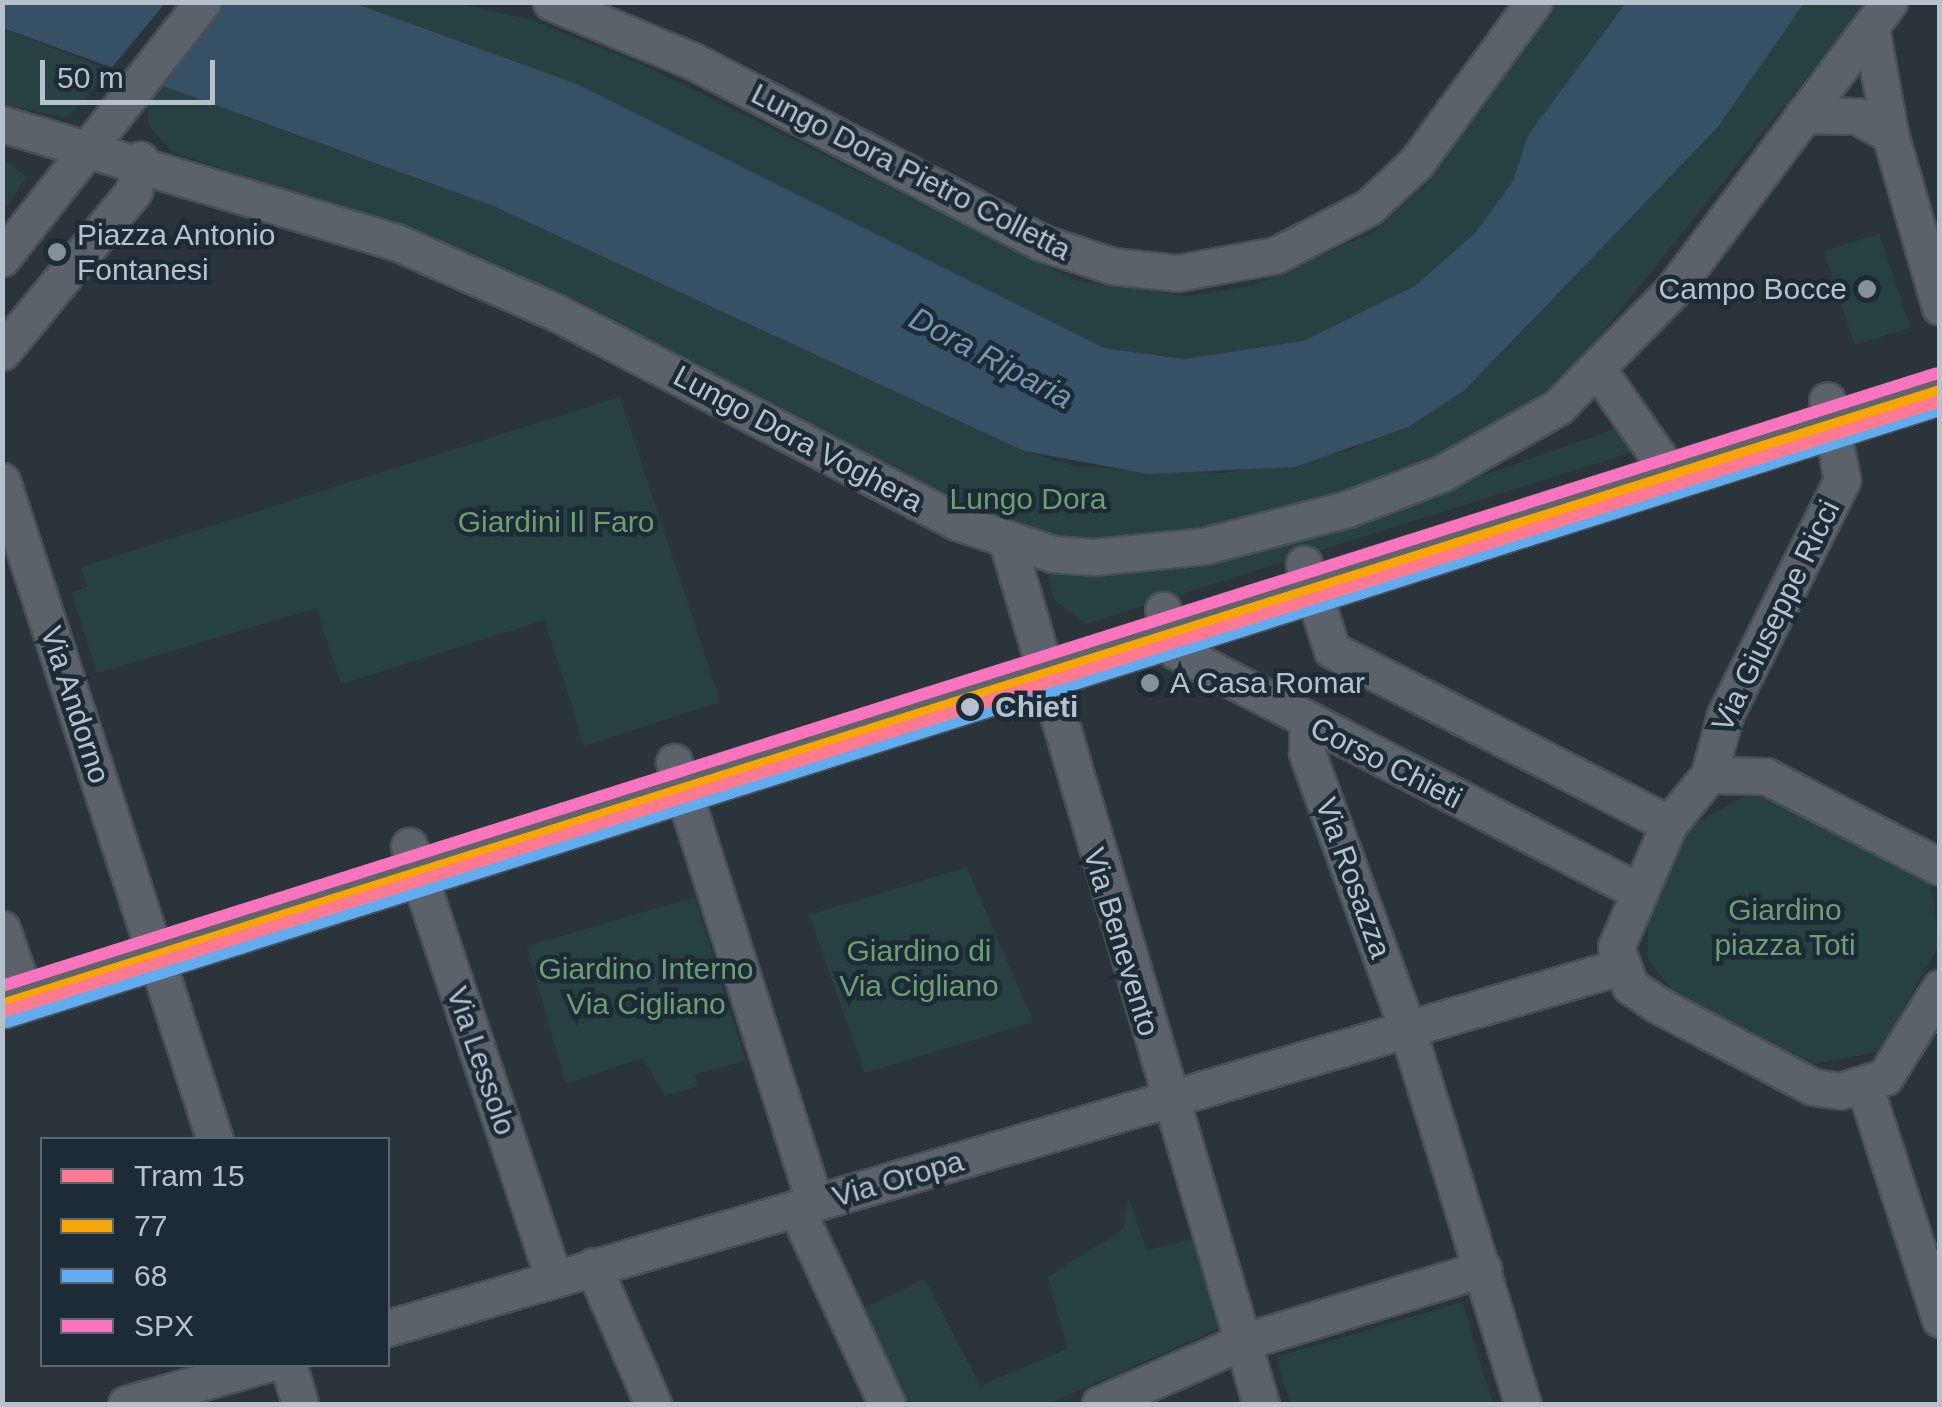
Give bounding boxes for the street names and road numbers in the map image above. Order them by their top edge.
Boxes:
street label: Lungo Dora Pietro Colletta [745,76,1077,268]
street label: Lungo Dora Voghera [667,358,929,520]
street label: Via Giuseppe Ricci [1704,494,1848,738]
street label: Via Andorno [32,621,118,789]
street label: Corso Chieti [1304,709,1468,817]
street label: Via Rosazza [1307,793,1399,963]
street label: Via Benevento [1075,844,1167,1040]
street label: Via Lessolo [439,982,523,1140]
street label: Via Oropa [828,1143,968,1215]

